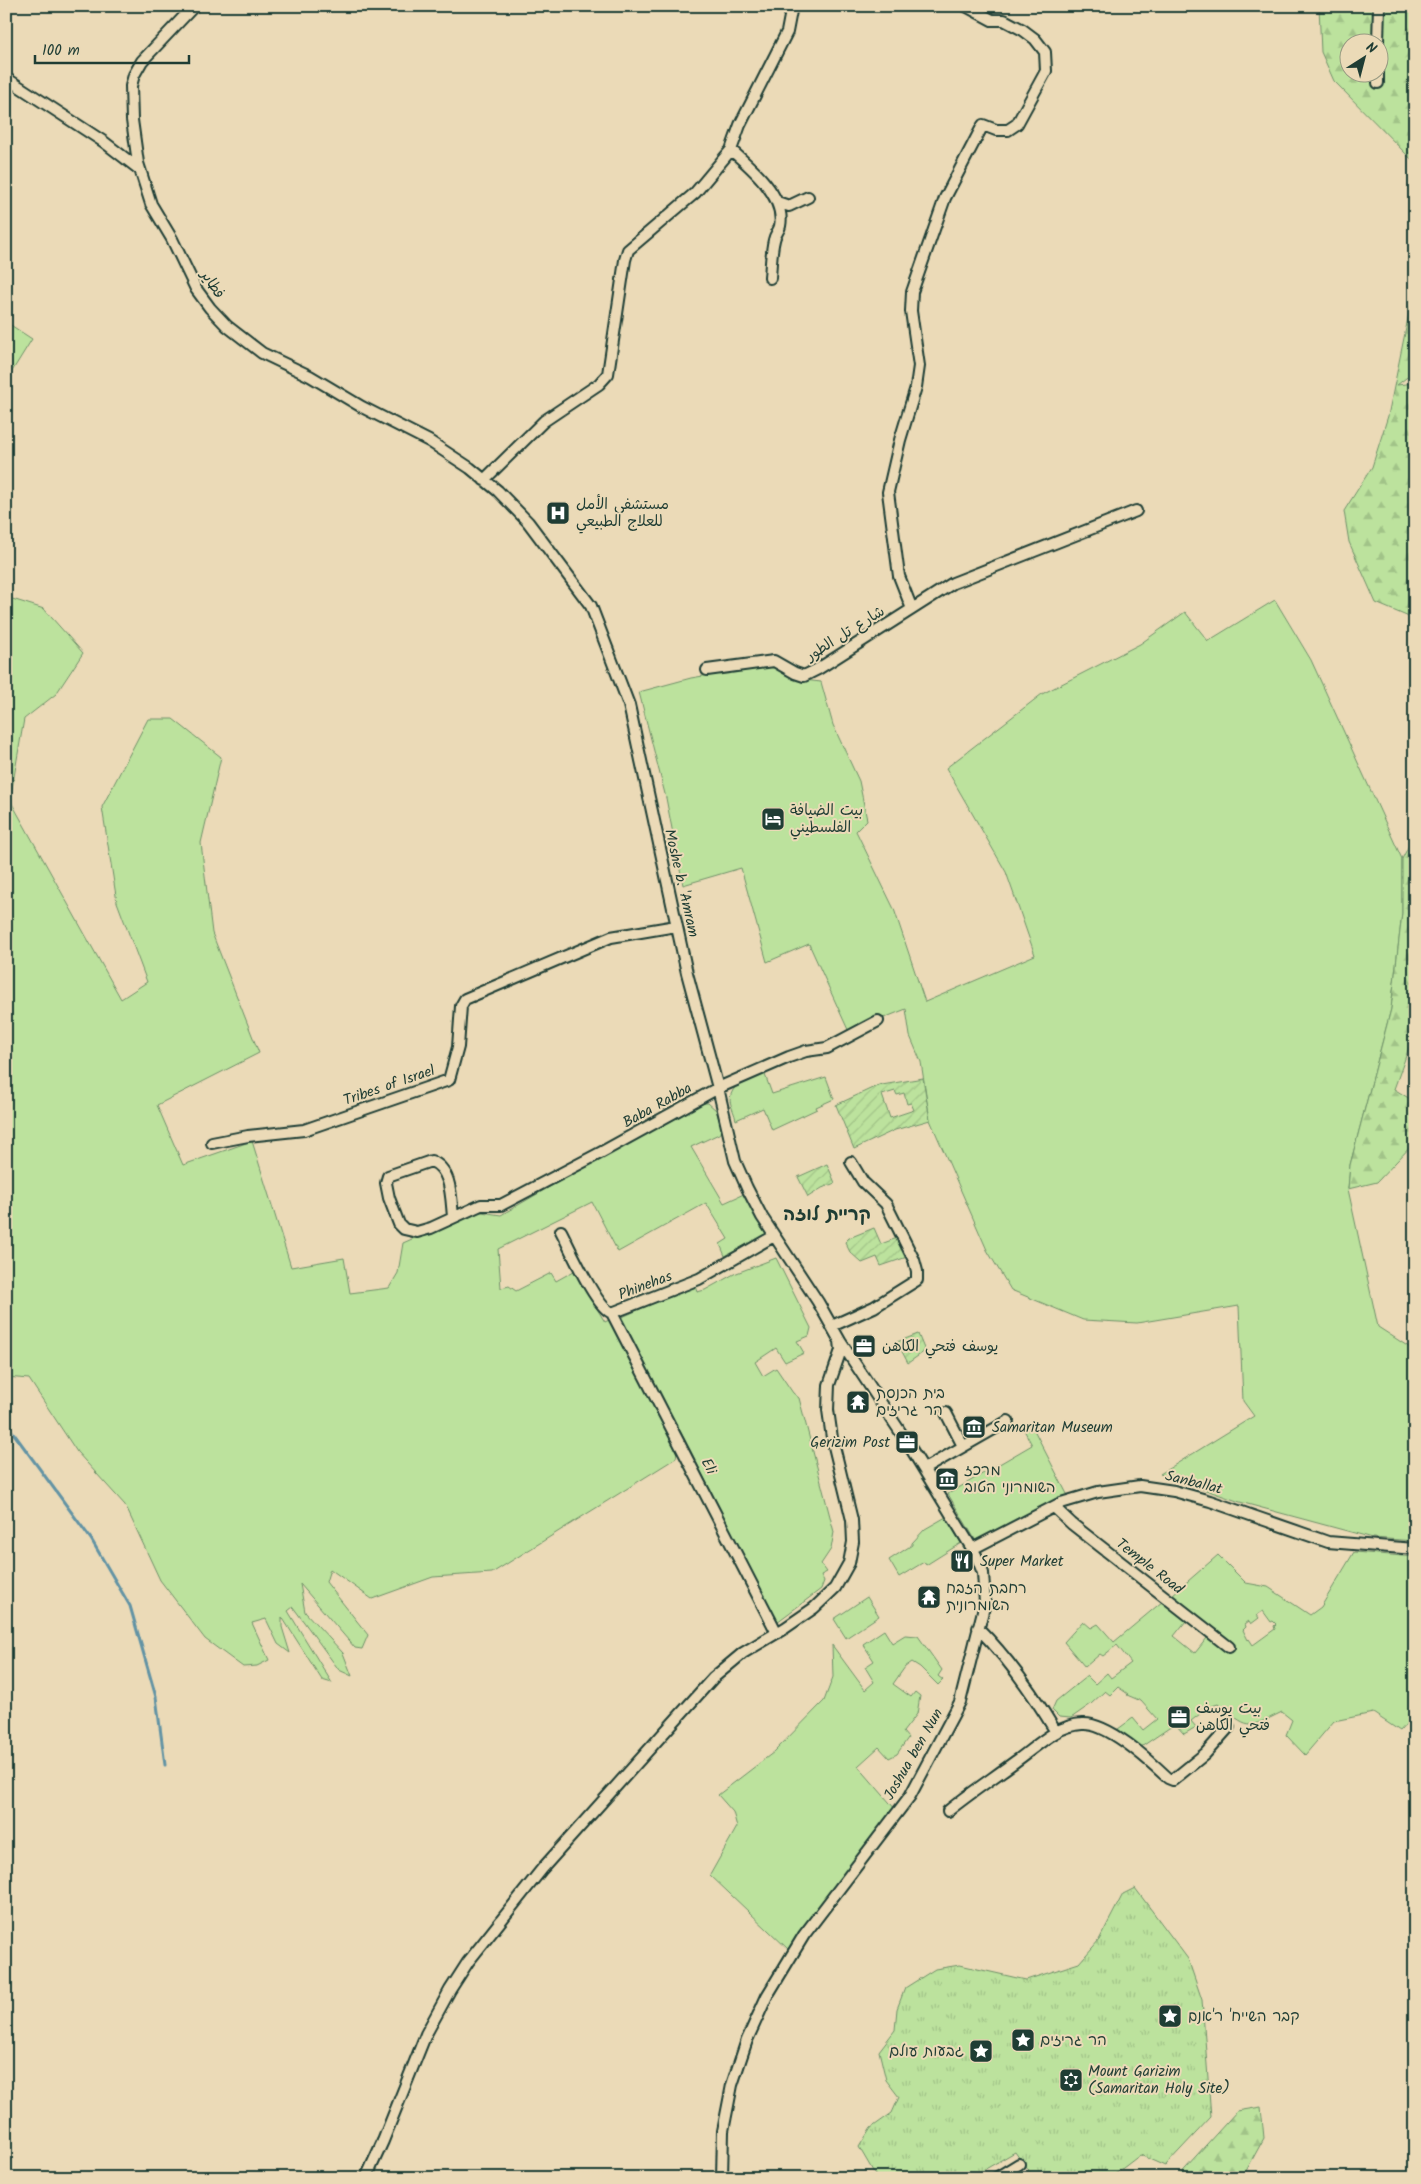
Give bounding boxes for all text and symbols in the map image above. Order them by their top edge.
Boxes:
scale bar [35,32,189,64]
north arrow [1338,32,1388,82]
text: N [1361,37,1381,60]
text: 100 m [42,39,80,63]
street label: فطاير [193,264,230,304]
place label: مستشفى الأمل للعلاج الطبيعي [576,493,669,534]
hospital icon: مستشفى الأمل للعلاج الطبيعي [545,500,571,526]
street label: شارع تل الطور [800,600,890,668]
place label: بيت الضيافة الفلسطيني [790,799,863,840]
hotel icon: بيت الضيافة الفلسطيني [760,806,786,832]
street label: Moshe b. 'Amram [657,827,705,940]
street label: Tribes of Israel [340,1059,439,1113]
street label: Baba Rabba [618,1077,697,1135]
district label: קריית לוזה [783,1201,871,1230]
street label: Phinehas [615,1264,676,1307]
office icon: يوسف فتحي الكاهن [851,1333,877,1359]
place label: يوسف فتحي الكاهن [882,1335,998,1359]
place label: בית הכנסת הר גריזים [876,1382,945,1423]
temple icon: בית הכנסת הר גריזים [845,1389,871,1415]
museum icon: Samaritan Museum [961,1414,987,1440]
place label: Samaritan Museum [992,1416,1113,1440]
office icon: Gerizim Post [894,1429,920,1455]
place label: Gerizim Post [810,1431,890,1455]
street label: Eli [694,1454,723,1480]
place label: מרכז השומרוני הטוב [964,1459,1056,1500]
street label: Sanballat [1163,1464,1225,1502]
museum icon: מרכז השומרוני הטוב [934,1466,960,1492]
street label: Temple Road [1110,1533,1189,1601]
restaurant icon: Super Market [949,1548,975,1574]
place label: Super Market [980,1550,1064,1574]
place label: רחבת הזבח השומרונית [946,1577,1027,1618]
temple icon: רחבת הזבח השומרונית [916,1584,942,1610]
place label: بيت يوسف فتحي الكاهن [1196,1697,1270,1738]
street label: Joshua ben Nun [878,1704,950,1805]
office icon: بيت يوسف فتحي الكاهن [1166,1704,1192,1730]
place icon: קבר השייח' ר'אנם [1157,2003,1183,2029]
place label: קבר השייח' ר'אנם [1188,2005,1300,2029]
place icon: הר גריזים [1010,2027,1036,2053]
place label: הר גריזים [1040,2029,1107,2053]
place icon: גבעות עולם [968,2038,994,2064]
place label: גבעות עולם [889,2040,964,2064]
place label: Mount Garizim (Samaritan Holy Site) [1088,2060,1230,2101]
synagogue icon: Mount Garizim (Samaritan Holy Site) [1058,2067,1084,2093]

